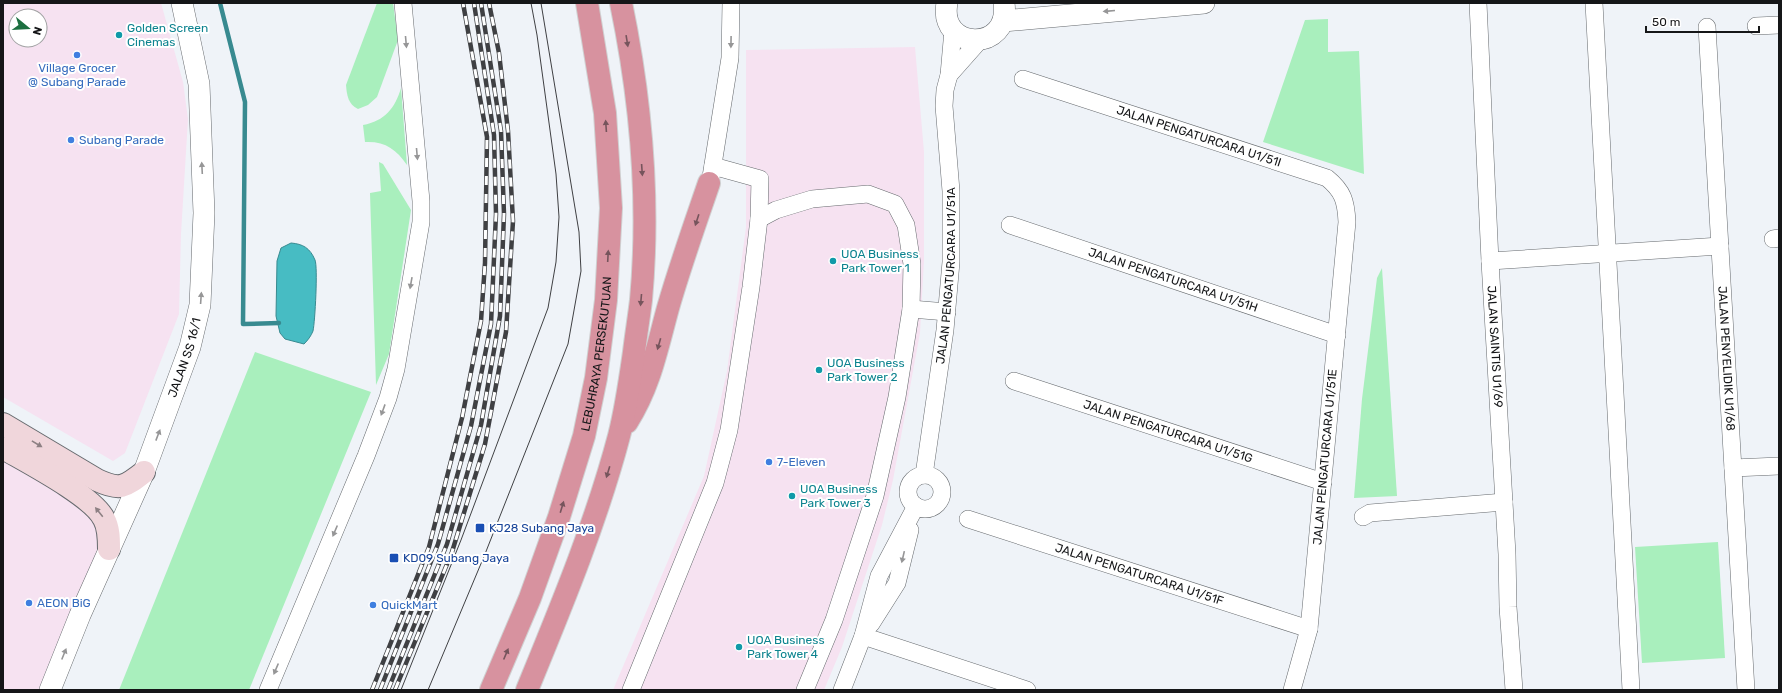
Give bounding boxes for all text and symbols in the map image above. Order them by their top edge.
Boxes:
north arrow [8,8,48,48]
one-way arrow [1103,8,1115,15]
scale bar [1646,8,1759,34]
text: 50 m [1652,15,1680,29]
place label: Golden Screen Cinemas [127,21,208,49]
text: N [30,25,44,37]
marker: Golden Screen Cinemas [114,30,124,40]
one-way arrow [624,35,630,48]
one-way arrow [403,36,410,48]
one-way arrow [728,36,734,49]
marker: Village Grocer @ Subang Parade [72,50,82,60]
place label: Village Grocer @ Subang Parade [28,61,126,89]
street label: JALAN PENGATURCARA U1/51I [1115,103,1283,170]
one-way arrow [602,120,609,132]
place label: Subang Parade [79,133,164,147]
marker: Subang Parade [66,135,76,145]
one-way arrow [414,148,421,160]
one-way arrow [199,162,206,174]
one-way arrow [639,164,646,176]
street label: JALAN PENGATURCARA U1/51A [933,187,958,365]
one-way arrow [694,214,700,226]
street label: JALAN PENGATURCARA U1/51H [1087,245,1260,315]
place label: UOA Business Park Tower 1 [841,247,919,275]
one-way arrow [605,250,612,262]
marker: UOA Business Park Tower 1 [828,256,838,266]
street label: LEBUHRAYA PERSEKUTUAN [578,276,614,433]
one-way arrow [408,277,414,289]
street label: JALAN SAINTIS U1/69 [1484,285,1505,408]
street label: JALAN PENYELIDIK U1/68 [1715,286,1738,431]
one-way arrow [197,292,204,304]
one-way arrow [637,294,644,306]
street label: JALAN SS 16/1 [165,316,204,399]
one-way arrow [656,338,662,350]
place label: UOA Business Park Tower 2 [827,356,905,384]
marker: UOA Business Park Tower 2 [814,365,824,375]
street label: JALAN PENGATURCARA U1/51E [1310,369,1340,545]
street label: JALAN PENGATURCARA U1/51G [1081,397,1255,466]
one-way arrow [380,404,386,416]
one-way arrow [156,429,162,441]
one-way arrow [31,440,43,447]
place label: 7-Eleven [777,455,826,469]
marker: 7-Eleven [764,457,774,467]
one-way arrow [605,467,611,479]
place label: UOA Business Park Tower 3 [800,482,878,510]
marker: UOA Business Park Tower 3 [787,491,797,501]
one-way arrow [559,500,565,512]
one-way arrow [95,507,104,518]
place label: KJ28 Subang Jaya [489,521,594,535]
marker: KJ28 Subang Jaya [474,522,486,534]
one-way arrow [332,525,338,536]
street label: JALAN PENGATURCARA U1/51F [1053,541,1225,608]
place label: KD09 Subang Jaya [403,551,509,565]
one-way arrow [900,551,906,564]
marker: KD09 Subang Jaya [388,552,400,564]
place label: AEON BiG [37,596,91,610]
marker: AEON BiG [24,598,34,608]
place label: QuickMart [381,598,438,612]
marker: QuickMart [368,600,378,610]
place label: UOA Business Park Tower 4 [747,633,825,661]
marker: UOA Business Park Tower 4 [734,642,744,652]
one-way arrow [62,647,68,659]
one-way arrow [503,648,509,660]
one-way arrow [273,664,279,676]

